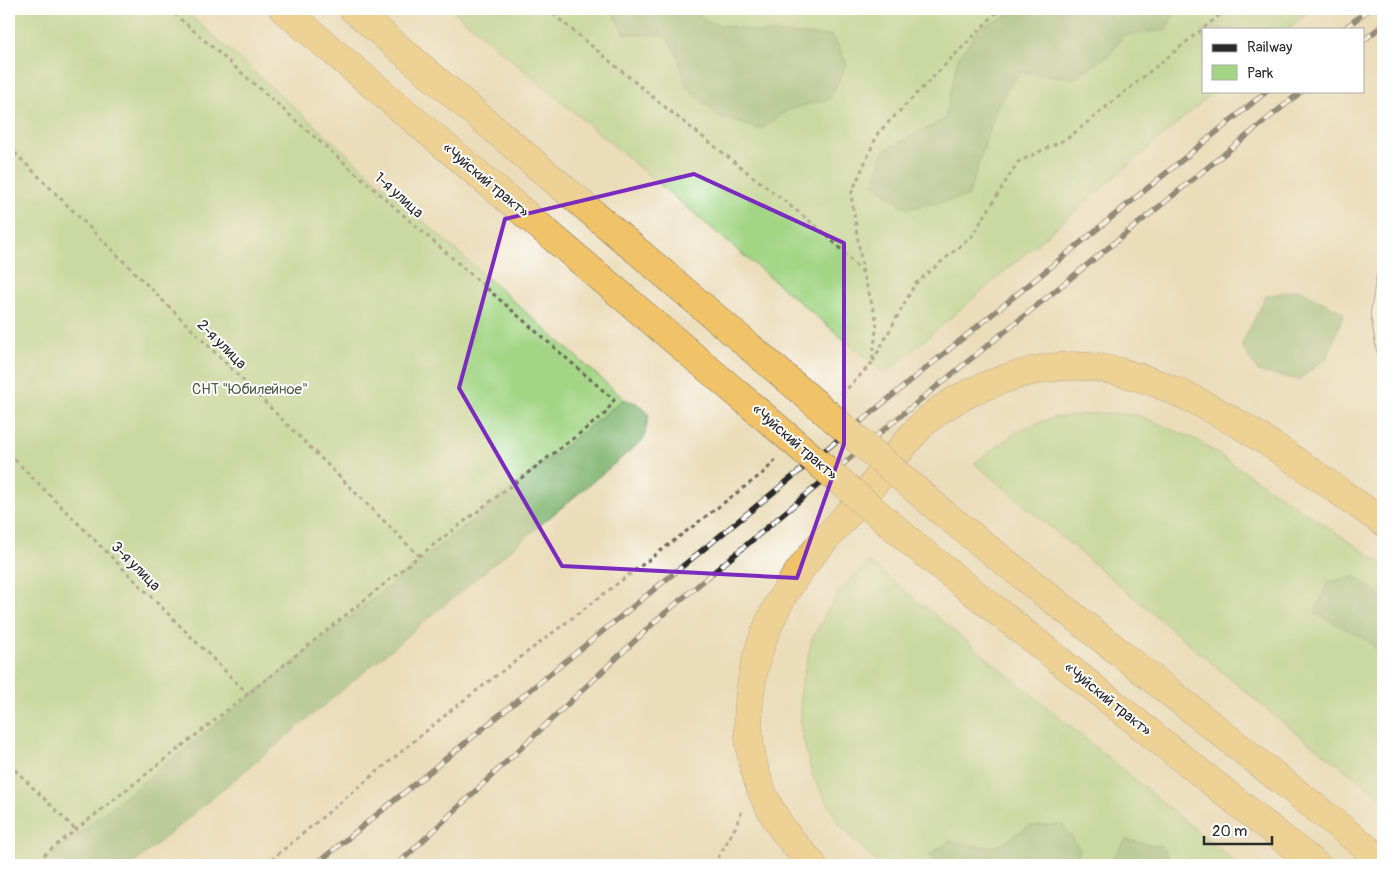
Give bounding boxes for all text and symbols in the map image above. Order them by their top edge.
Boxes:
legend [1202,28,1364,92]
text: Railway [1247,38,1293,57]
text: Park [1247,64,1274,83]
street label: «Чуйский тракт» [439,139,533,222]
street label: 1-я улица [370,168,427,222]
street label: 2-я улица [193,316,250,373]
park label: СНТ "Юбилейное" [192,380,308,399]
street label: «Чуйский тракт» [748,400,842,485]
street label: 3-я улица [107,538,164,595]
street label: «Чуйский тракт» [1060,658,1156,741]
scale bar [1204,814,1272,846]
text: 20 m [1212,822,1247,841]

